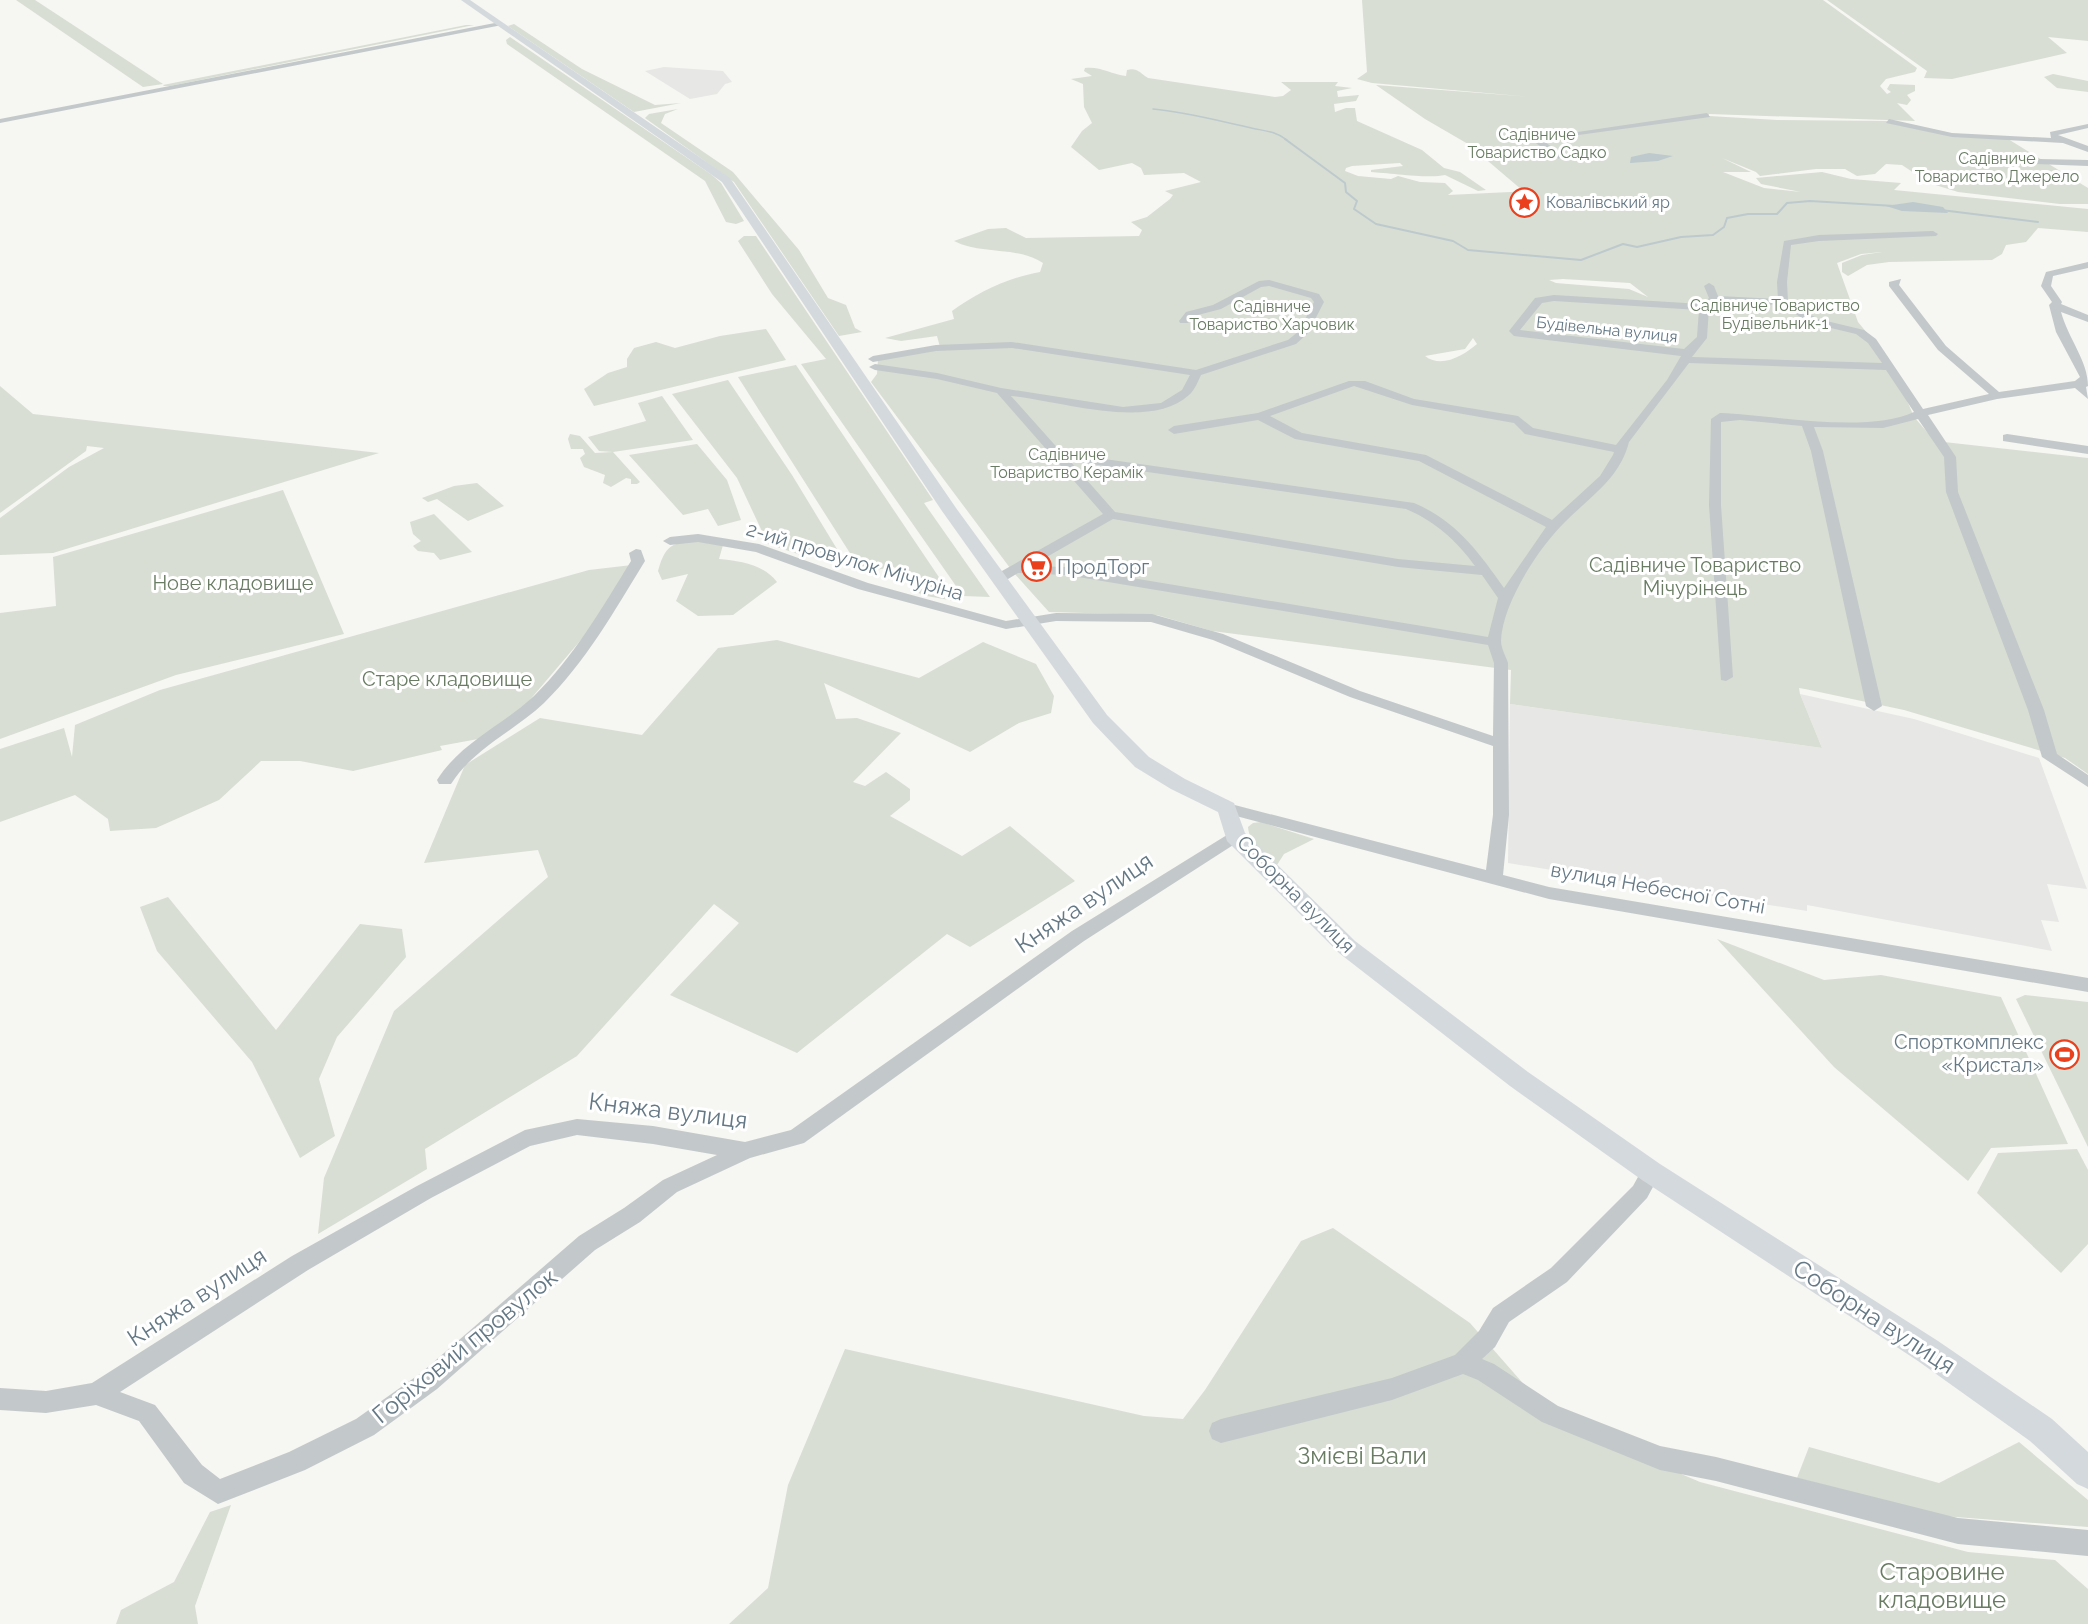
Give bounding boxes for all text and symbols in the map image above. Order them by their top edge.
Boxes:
park label: Садівниче Товариство Садко [1467,125,1607,162]
park label: Садівниче Товариство Джерело [1915,149,2079,186]
place icon: Ковалівський яр [1509,186,1541,218]
place label: Ковалівський яр [1546,193,1670,212]
park label: Садівниче Товариство Будівельник-1 [1690,296,1860,333]
park label: Садівниче Товариство Харчовик [1189,297,1355,334]
street label: Будівельна вулиця [1535,313,1679,346]
park label: Садівниче Товариство Керамік [990,445,1144,482]
street label: 2-ий провулок Мічуріна [743,516,967,606]
supermarket icon: ПродТорг [1020,551,1052,583]
park label: Садівниче Товариство Мічурінець [1589,553,1801,600]
place label: ПродТорг [1057,555,1149,579]
park label: Нове кладовище [153,571,314,595]
park label: Старе кладовище [362,667,532,691]
street label: Соборна вулиця [1232,830,1360,958]
street label: Княжа вулиця [1009,846,1158,959]
street label: вулиця Небесної Сотні [1549,857,1767,919]
place label: Спорткомплекс «Кристал» [1894,1030,2044,1077]
sports icon: Спорткомплекс «Кристал» [2049,1038,2081,1070]
street label: Княжа вулиця [587,1086,749,1135]
street label: Княжа вулиця [122,1241,272,1352]
street label: Соборна вулиця [1788,1253,1961,1380]
street label: Горіховий провулок [366,1262,563,1429]
park label: Змієві Вали [1297,1441,1427,1470]
park label: Старовине кладовище [1878,1557,2006,1614]

